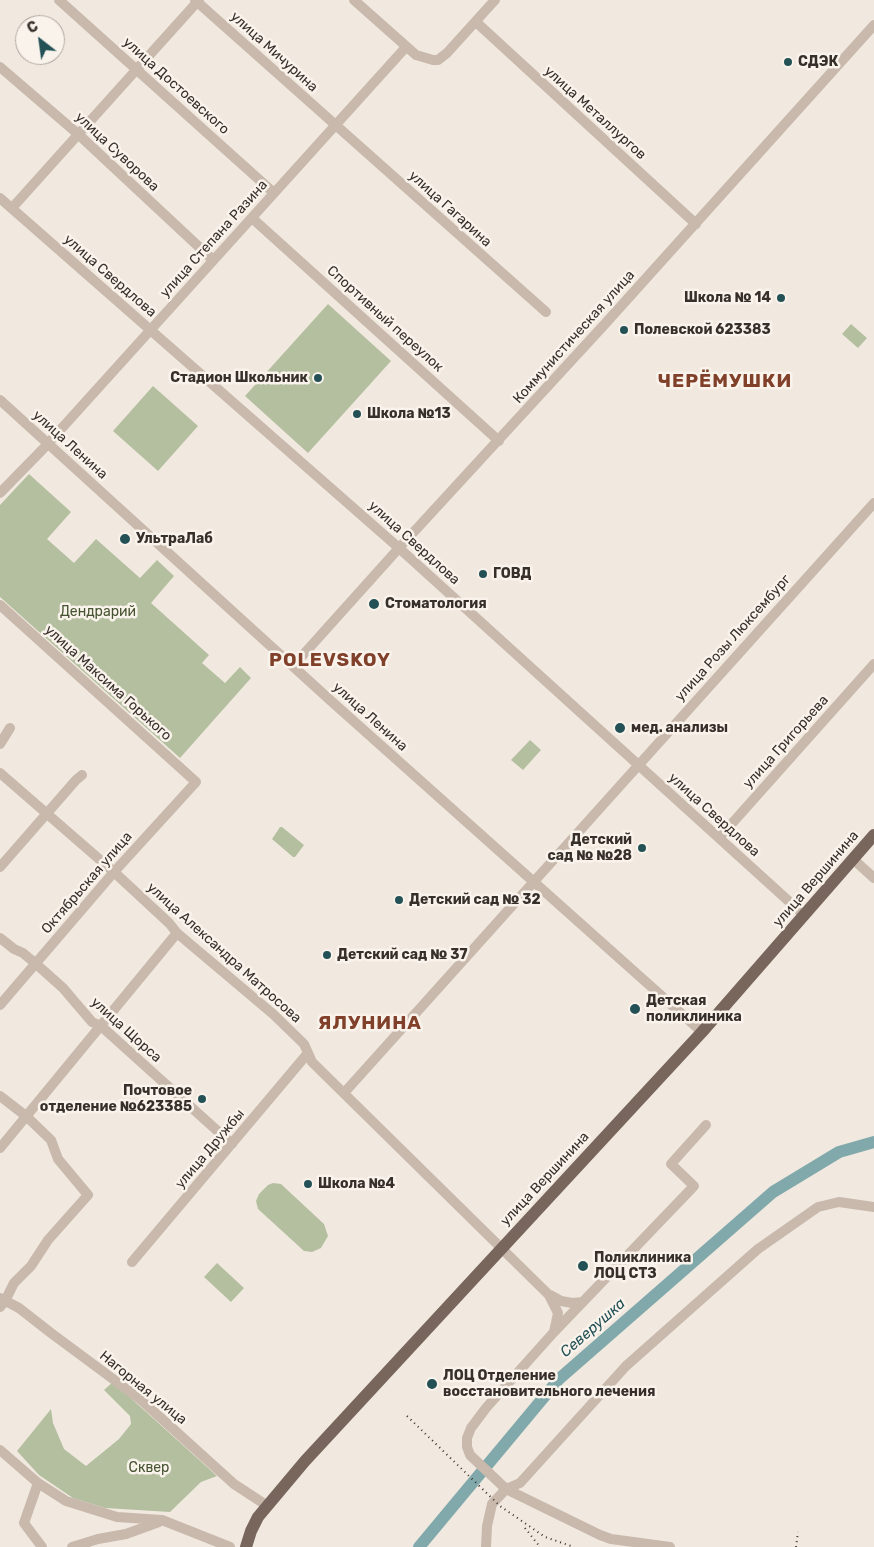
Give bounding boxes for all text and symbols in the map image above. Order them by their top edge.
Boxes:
street label: улица Мичурина [227,8,321,96]
north arrow [15,15,65,65]
text: С [24,18,41,37]
street label: улица Достоевского [119,34,233,138]
place label: СДЭК [798,54,838,70]
marker: СДЭК [782,56,794,68]
street label: улица Металлургов [540,63,650,163]
street label: улица Суворова [72,109,162,195]
street label: улица Гагарина [405,167,495,251]
street label: улица Степана Разина [157,177,271,301]
street label: улица Свердлова [60,231,160,321]
street label: Спортивный переулок [323,262,447,376]
street label: Коммунистическая улица [510,267,638,407]
place label: Школа № 14 [684,290,771,306]
marker: Школа № 14 [775,292,787,304]
place label: Полевской 623383 [634,322,771,338]
marker: Полевской 623383 [618,324,630,336]
place label: Стадион Школьник [170,370,308,386]
district label: ЧЕРЁМУШКИ [657,371,793,393]
marker: Стадион Школьник [312,372,324,384]
place label: Школа №13 [367,406,451,422]
street label: улица Ленина [29,407,111,483]
marker: Школа №13 [351,408,363,420]
street label: улица Свердлова [365,498,463,588]
place label: УльтраЛаб [136,531,213,547]
marker: УльтраЛаб [118,532,132,546]
place label: ГОВД [493,566,532,582]
marker: ГОВД [477,568,489,580]
street label: улица Розы Люксембург [672,571,794,705]
place label: Стоматология [385,596,487,612]
marker: Стоматология [367,597,381,611]
park label: Дендрарий [60,604,136,620]
street label: улица Максима Горького [41,622,175,744]
district label: POLEVSKOY [268,650,392,672]
street label: улица Ленина [329,679,411,755]
street label: улица Григорьева [740,692,832,792]
place label: мед. анализы [631,720,728,736]
marker: мед. анализы [613,721,627,735]
street label: улица Свердлова [665,770,763,860]
street label: улица Вершинина [770,827,862,931]
street label: Октябрьская улица [38,829,136,937]
place label: Детский сад № №28 [548,832,632,864]
marker: Детский сад № №28 [636,842,648,854]
street label: улица Александра Матросова [143,879,305,1027]
place label: Детский сад № 32 [409,892,541,908]
marker: Детский сад № 32 [393,894,405,906]
place label: Детский сад № 37 [337,947,468,963]
marker: Детский сад № 37 [321,949,333,961]
place label: Детская поликлиника [646,993,742,1026]
street label: улица Щорса [87,994,165,1066]
marker: Детская поликлиника [628,1002,642,1016]
district label: ЯЛУНИНА [317,1013,423,1035]
place label: Почтовое отделение №623385 [40,1083,192,1116]
marker: Почтовое отделение №623385 [196,1093,208,1105]
street label: улица Дружбы [172,1106,248,1192]
street label: улица Вершинина [497,1129,593,1229]
place label: Школа №4 [318,1176,395,1192]
marker: Школа №4 [302,1178,314,1190]
place label: Поликлиника ЛОЦ СТЗ [594,1250,691,1282]
marker: Поликлиника ЛОЦ СТЗ [576,1259,590,1273]
water label: Северушка [557,1295,629,1361]
street label: Нагорная улица [96,1348,190,1428]
place label: ЛОЦ Отделение восстановительного лечения [443,1368,655,1400]
marker: ЛОЦ Отделение восстановительного лечения [425,1377,439,1391]
park label: Сквер [129,1460,169,1476]

